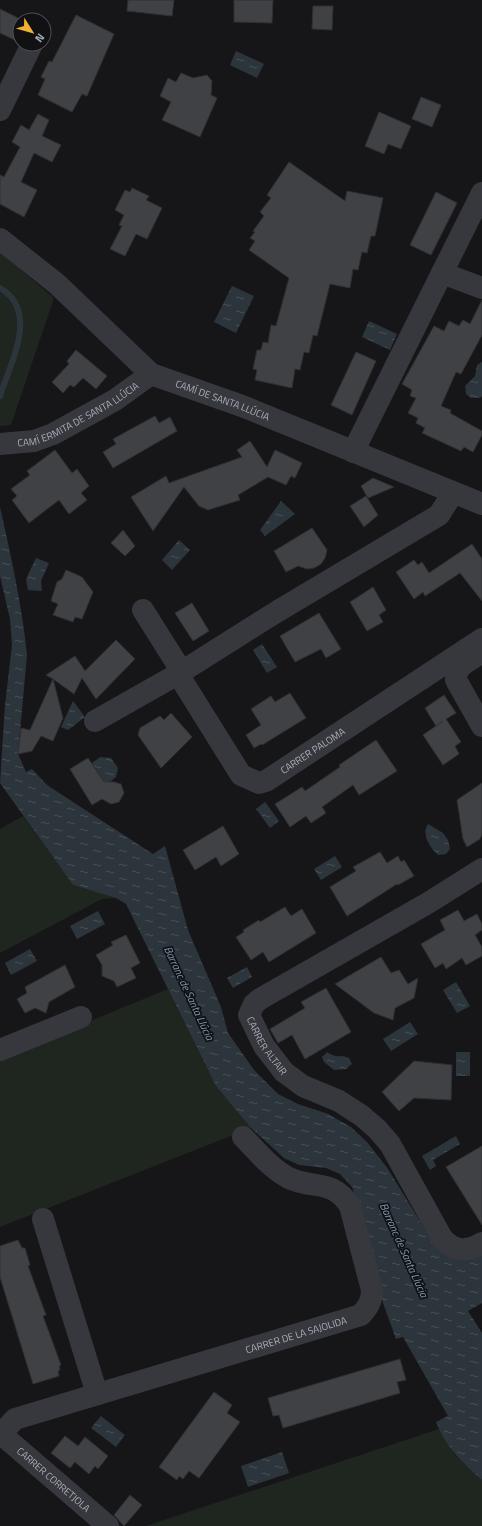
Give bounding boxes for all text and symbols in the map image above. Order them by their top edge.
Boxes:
north arrow [12,12,52,52]
text: N [31,30,49,46]
street label: CAMÍ DE SANTA LLÚCIA [173,376,272,425]
street label: CAMÍ ERMITA DE SANTA LLÚCIA [17,378,142,450]
street label: CARRER PALOMA [277,724,348,778]
water label: Barranc de Santa Llúcia [160,943,218,1043]
street label: CARRER ALTAIR [243,1014,291,1078]
water label: Barranc de Santa Llúcia [376,1200,432,1300]
street label: CARRER DE LA SAJOLIDA [244,1313,349,1357]
street label: CARRER CORRETJOLA [13,1444,94,1516]

